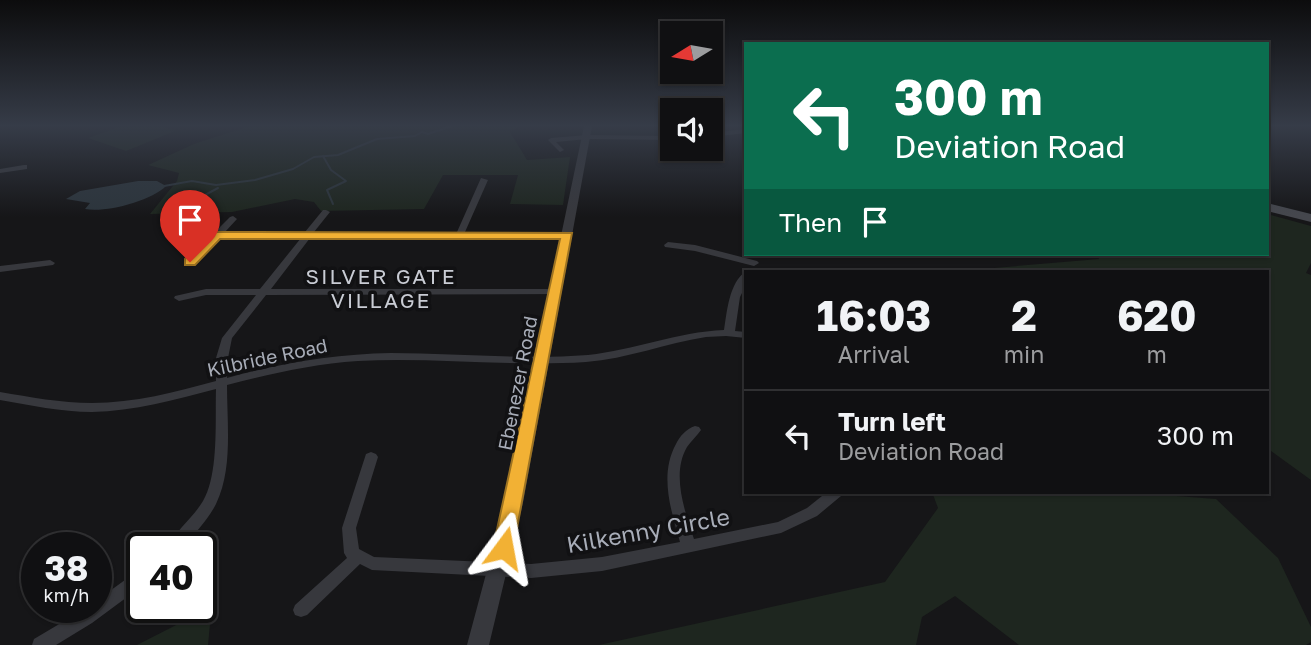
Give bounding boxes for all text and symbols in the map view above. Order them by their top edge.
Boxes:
north arrow [660,21,723,84]
map controls [660,21,723,161]
text: 300 m [894,67,1043,126]
icon: left [779,70,870,161]
button: sound [660,98,723,161]
text: Deviation Road [894,127,1125,165]
pin [160,190,220,262]
icon: arrive [171,201,209,239]
icon: arrive [856,203,894,241]
text: Then [779,207,842,238]
district label: SILVER GATE VILLAGE [306,263,456,313]
text: 16:03 [817,290,931,340]
text: 2 [1011,290,1037,340]
text: 620 [1117,290,1196,340]
street label: Ebenezer Road [493,314,541,452]
street label: Kilbride Road [205,333,329,381]
text: Arrival [838,340,910,368]
text: min [1004,340,1044,368]
text: m [1147,340,1167,368]
text: Turn left [838,406,946,437]
icon: left [779,417,817,455]
text: 300 m [1157,420,1234,451]
text: Deviation Road [838,437,1004,465]
street label: Kilkenny Circle [564,502,732,558]
position arrow [467,511,541,585]
speed limit sign: 40 [126,532,217,623]
text: 38 [45,547,88,589]
text: km/h [44,584,89,606]

